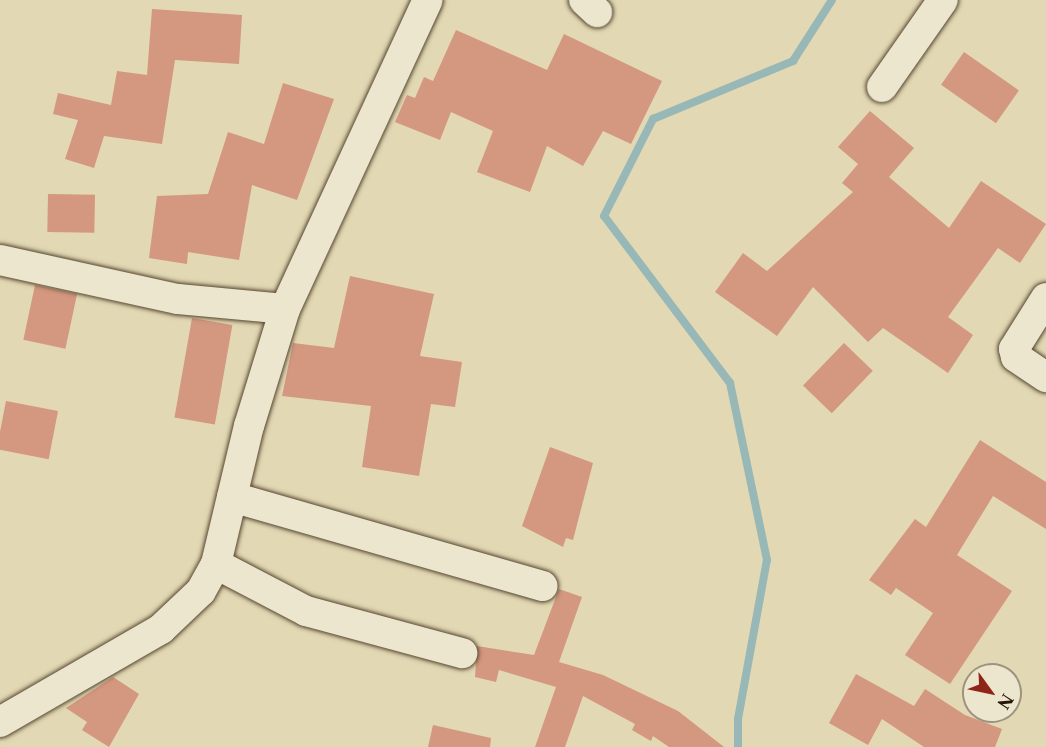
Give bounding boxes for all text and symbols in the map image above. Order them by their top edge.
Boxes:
north arrow [962,663,1022,723]
text: N [993,690,1018,713]

